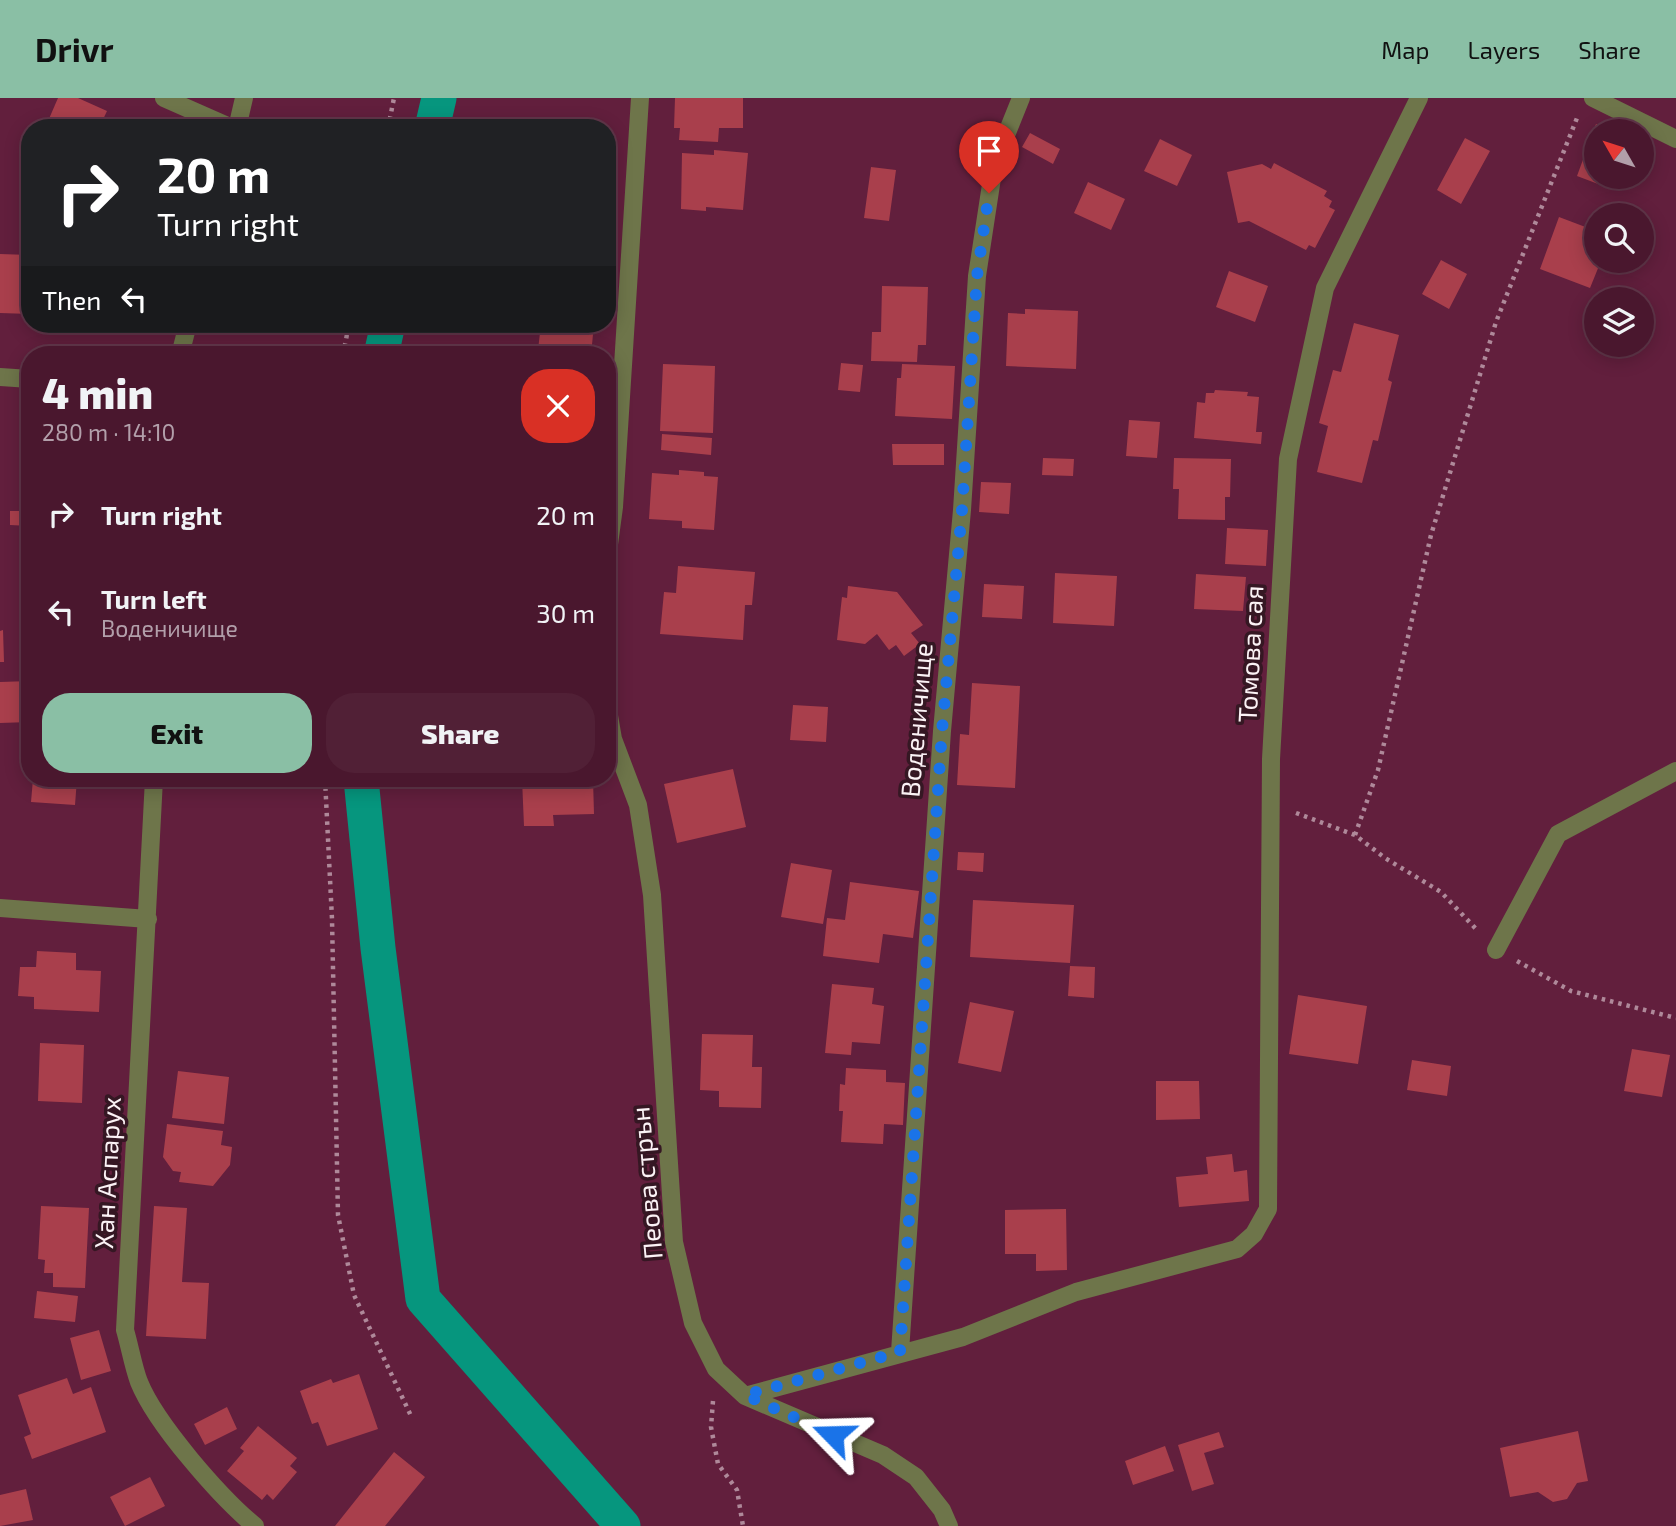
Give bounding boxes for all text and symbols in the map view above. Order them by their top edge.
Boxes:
text: Drivr [35,29,114,69]
text: Map [1381,35,1429,64]
text: Layers [1467,35,1540,64]
text: Share [1578,35,1641,64]
north arrow [1584,119,1654,189]
map controls [1584,119,1654,357]
pin [959,121,1019,193]
icon: arrive [970,132,1008,170]
text: 20 m [157,144,270,203]
icon: right [42,147,133,238]
button: search [1584,203,1654,273]
text: Turn right [157,204,299,242]
icon: left [115,280,153,318]
text: Then [42,284,101,315]
button: layers [1584,287,1654,357]
text: 4 min [42,367,153,417]
button: close [521,369,595,443]
text: 280 m · 14:10 [42,418,175,446]
icon: right [42,495,80,533]
text: Turn right [101,499,222,530]
text: 20 m [536,499,595,530]
text: Turn left [101,583,207,614]
street label: Томова сая [1230,585,1269,723]
icon: left [42,593,80,631]
text: 30 m [536,597,595,628]
text: Воденичище [101,614,238,642]
street label: Воденичище [893,641,938,798]
button: Exit [42,693,312,773]
button: Share [326,693,595,773]
street label: Хан Аспарух [87,1096,127,1250]
street label: Пеова стрън [623,1106,668,1261]
position arrow [796,1398,870,1472]

